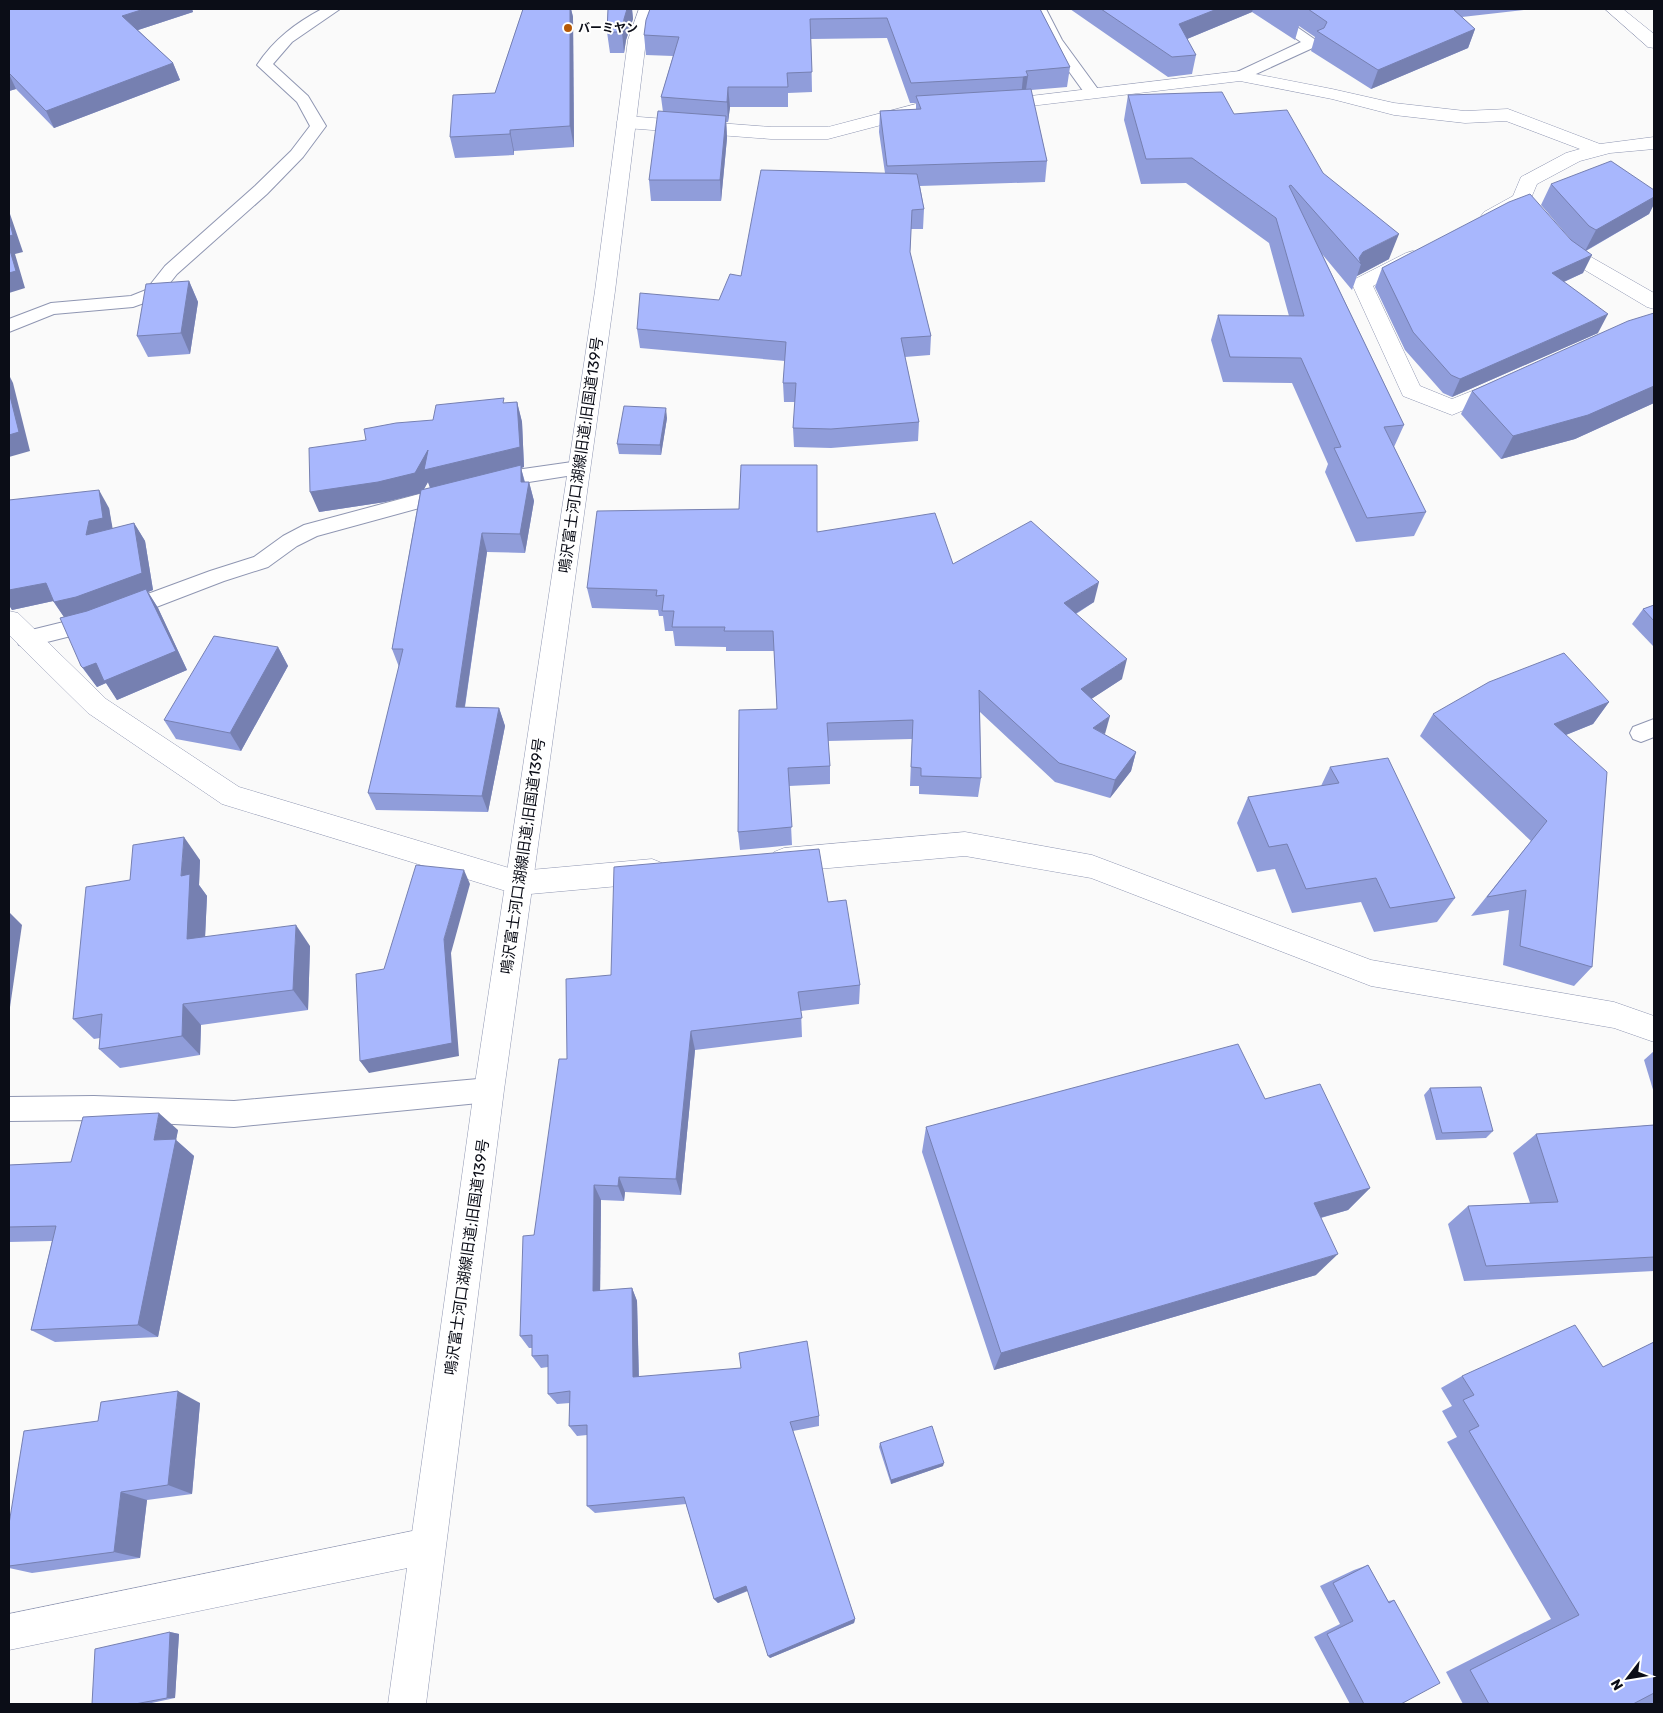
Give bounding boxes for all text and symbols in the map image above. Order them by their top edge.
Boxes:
place label: バーミヤン [578,21,638,35]
marker: バーミヤン [562,22,574,34]
street label: 鳴沢富士河口湖線旧道;旧国道139号 [555,336,607,574]
street label: 鳴沢富士河口湖線旧道;旧国道139号 [497,737,549,975]
street label: 鳴沢富士河口湖線旧道;旧国道139号 [441,1138,493,1376]
north arrow [1603,1653,1653,1703]
text: N [1607,1676,1627,1693]

